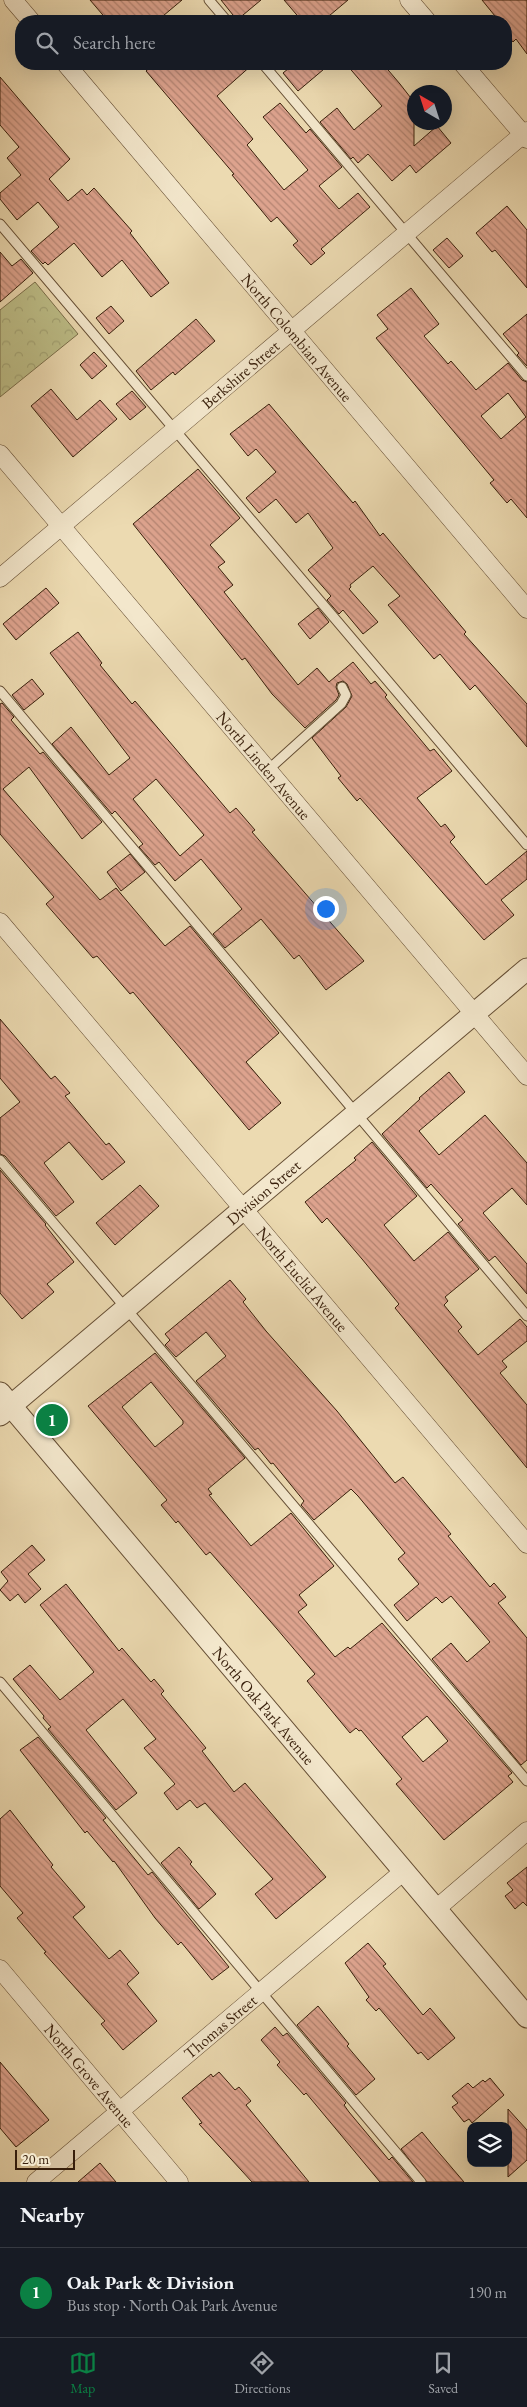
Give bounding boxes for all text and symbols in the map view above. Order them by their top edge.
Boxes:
search box [15,15,512,70]
icon: search [33,29,61,57]
text: Search here [73,30,155,55]
north arrow [407,85,452,130]
street label: North Colombian Avenue [237,269,357,406]
street label: Berkshire Street [197,336,284,414]
street label: North Linden Avenue [211,707,315,824]
your location [313,896,339,922]
street label: Division Street [222,1155,305,1230]
street label: North Euclid Avenue [252,1222,353,1336]
pin: 1 [36,1401,68,1439]
street label: North Oak Park Avenue [208,1642,319,1769]
street label: Thomas Street [179,1990,261,2064]
street label: North Grove Avenue [39,2020,139,2132]
map controls [467,2122,512,2167]
button: layers [467,2122,512,2167]
scale bar [15,2147,75,2170]
text: 20 m [22,2150,49,2168]
text: Nearby [20,2201,84,2228]
text: Oak Park & Division [67,2270,234,2295]
text: 1 [32,2282,40,2303]
text: 190 m [468,2282,507,2303]
text: Bus stop · North Oak Park Avenue [67,2295,277,2316]
tab: Map [69,2349,97,2397]
tab: Directions [234,2349,291,2397]
tab: Saved [428,2349,458,2397]

